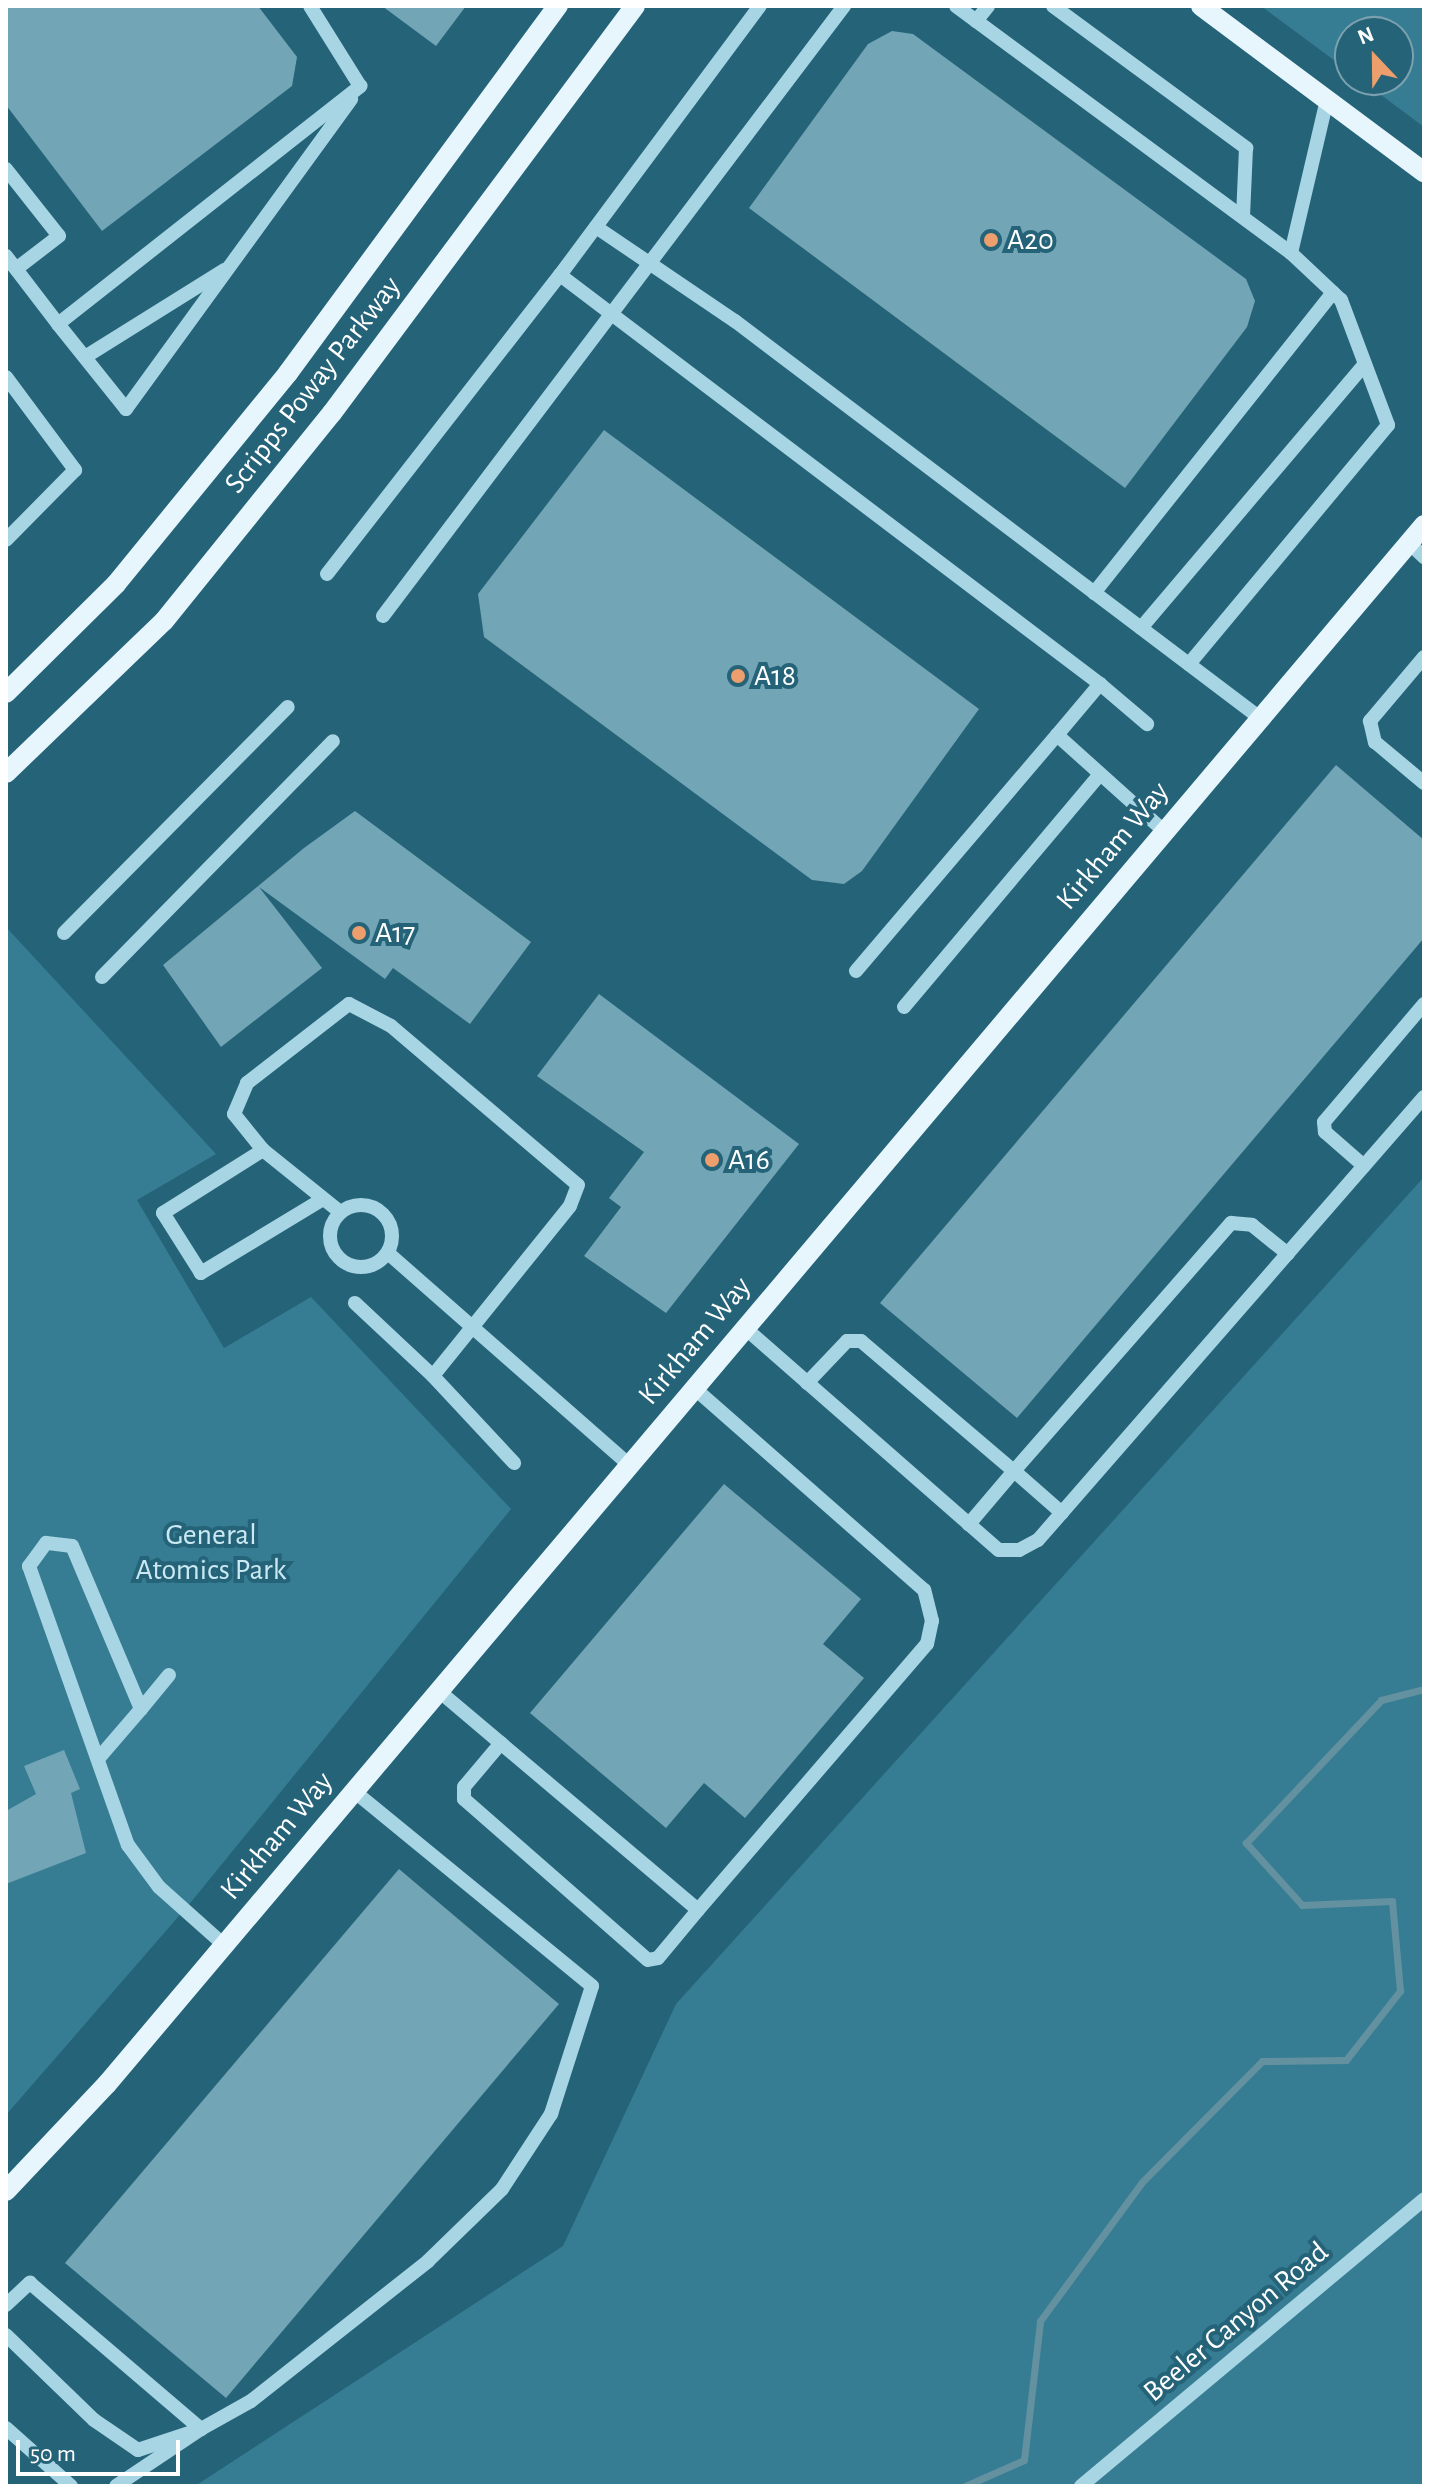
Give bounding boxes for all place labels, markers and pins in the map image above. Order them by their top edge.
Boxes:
place label: A20 [1007,222,1054,258]
marker: A20 [982,231,1000,249]
place label: A18 [754,658,796,694]
marker: A18 [729,667,747,685]
place label: A17 [375,915,415,951]
marker: A17 [350,924,368,942]
place label: A16 [728,1142,770,1178]
marker: A16 [703,1151,721,1169]

